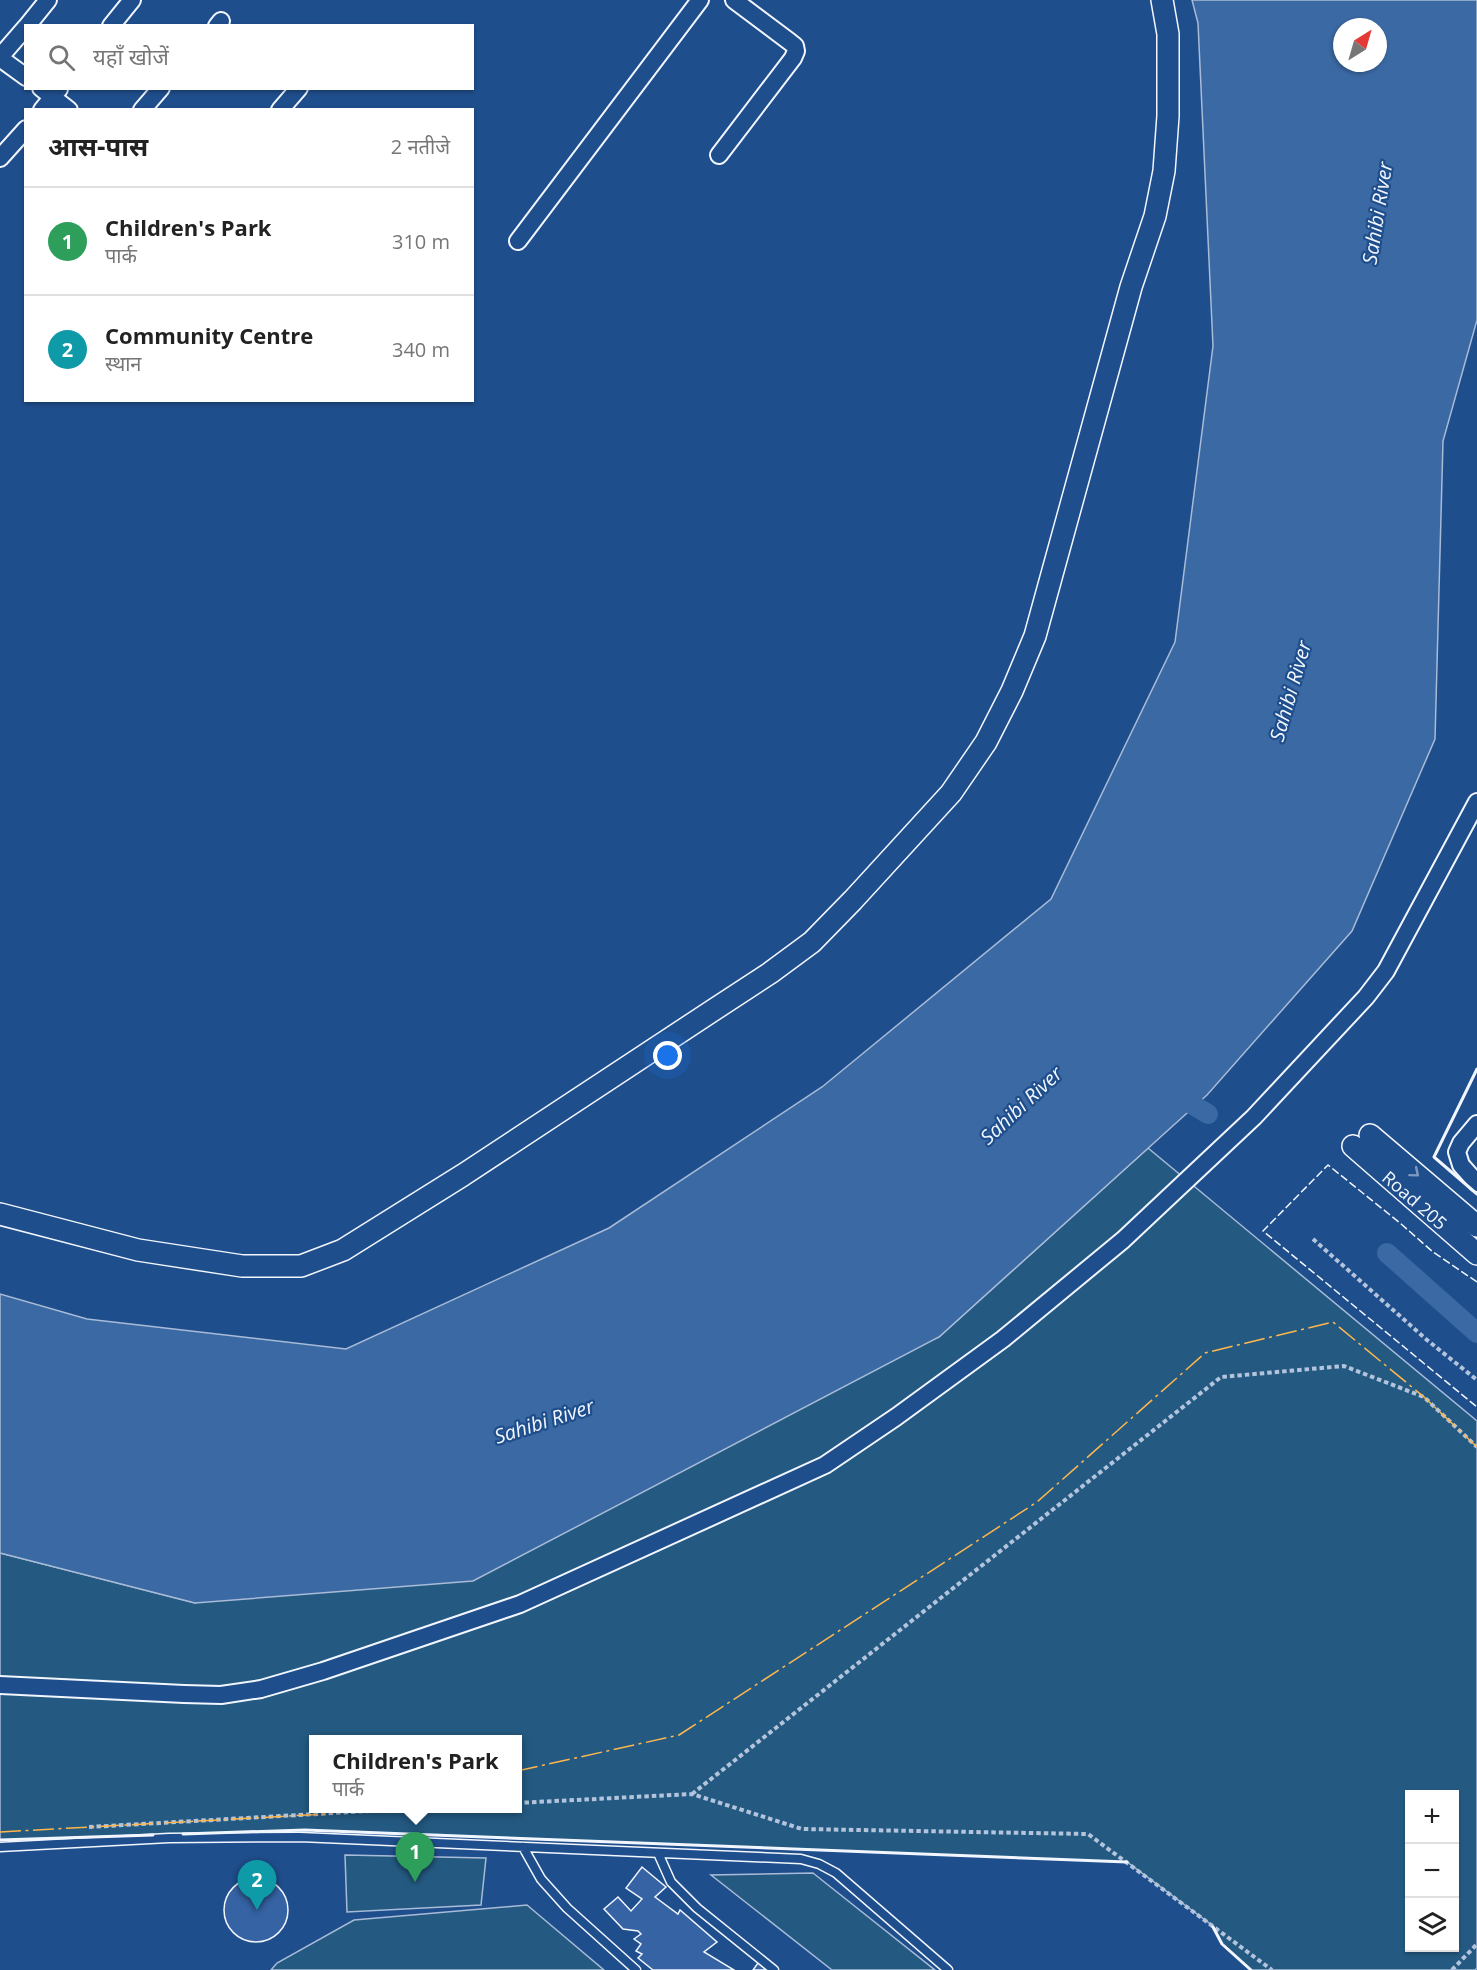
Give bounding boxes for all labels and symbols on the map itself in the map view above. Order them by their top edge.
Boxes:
north arrow [1333,18,1387,72]
water label: Sahibi River [1356,159,1399,266]
water label: Sahibi River [1263,637,1318,744]
your location [653,1041,682,1070]
water label: Sahibi River [974,1059,1069,1150]
street label: Road 205 [1377,1165,1453,1235]
one-way arrow [1408,1165,1419,1176]
water label: Sahibi River [491,1392,598,1450]
pin: 1 [396,1832,434,1882]
pin: 2 [238,1860,276,1910]

